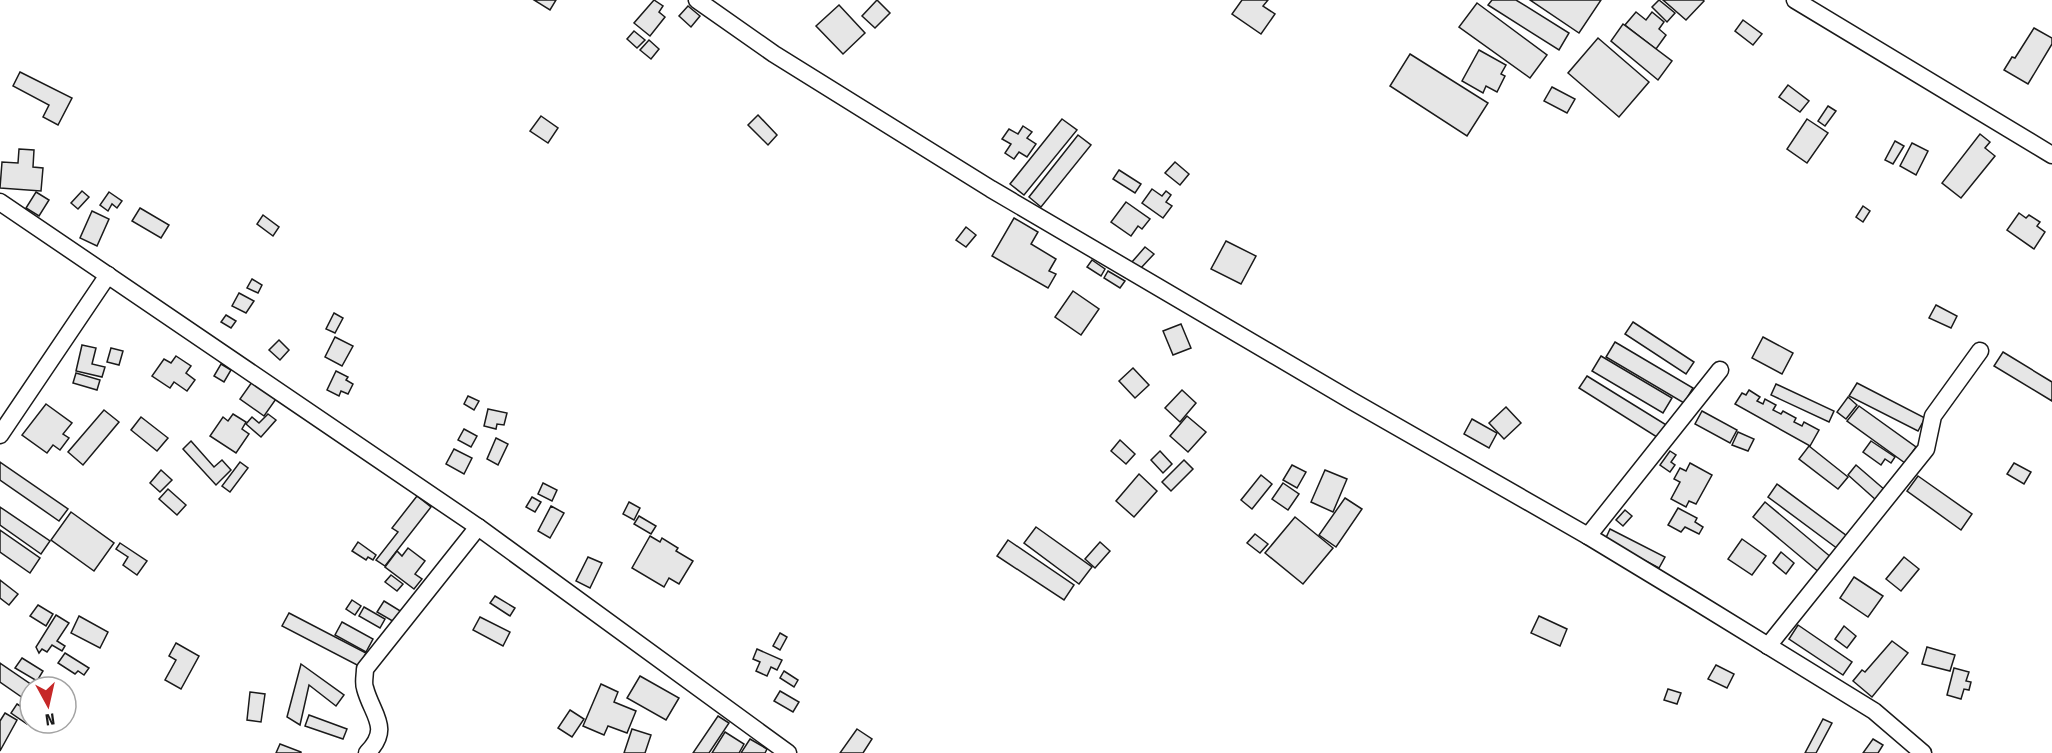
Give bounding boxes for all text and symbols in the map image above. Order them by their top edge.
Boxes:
north arrow [18,675,78,735]
text: N [44,709,56,729]

